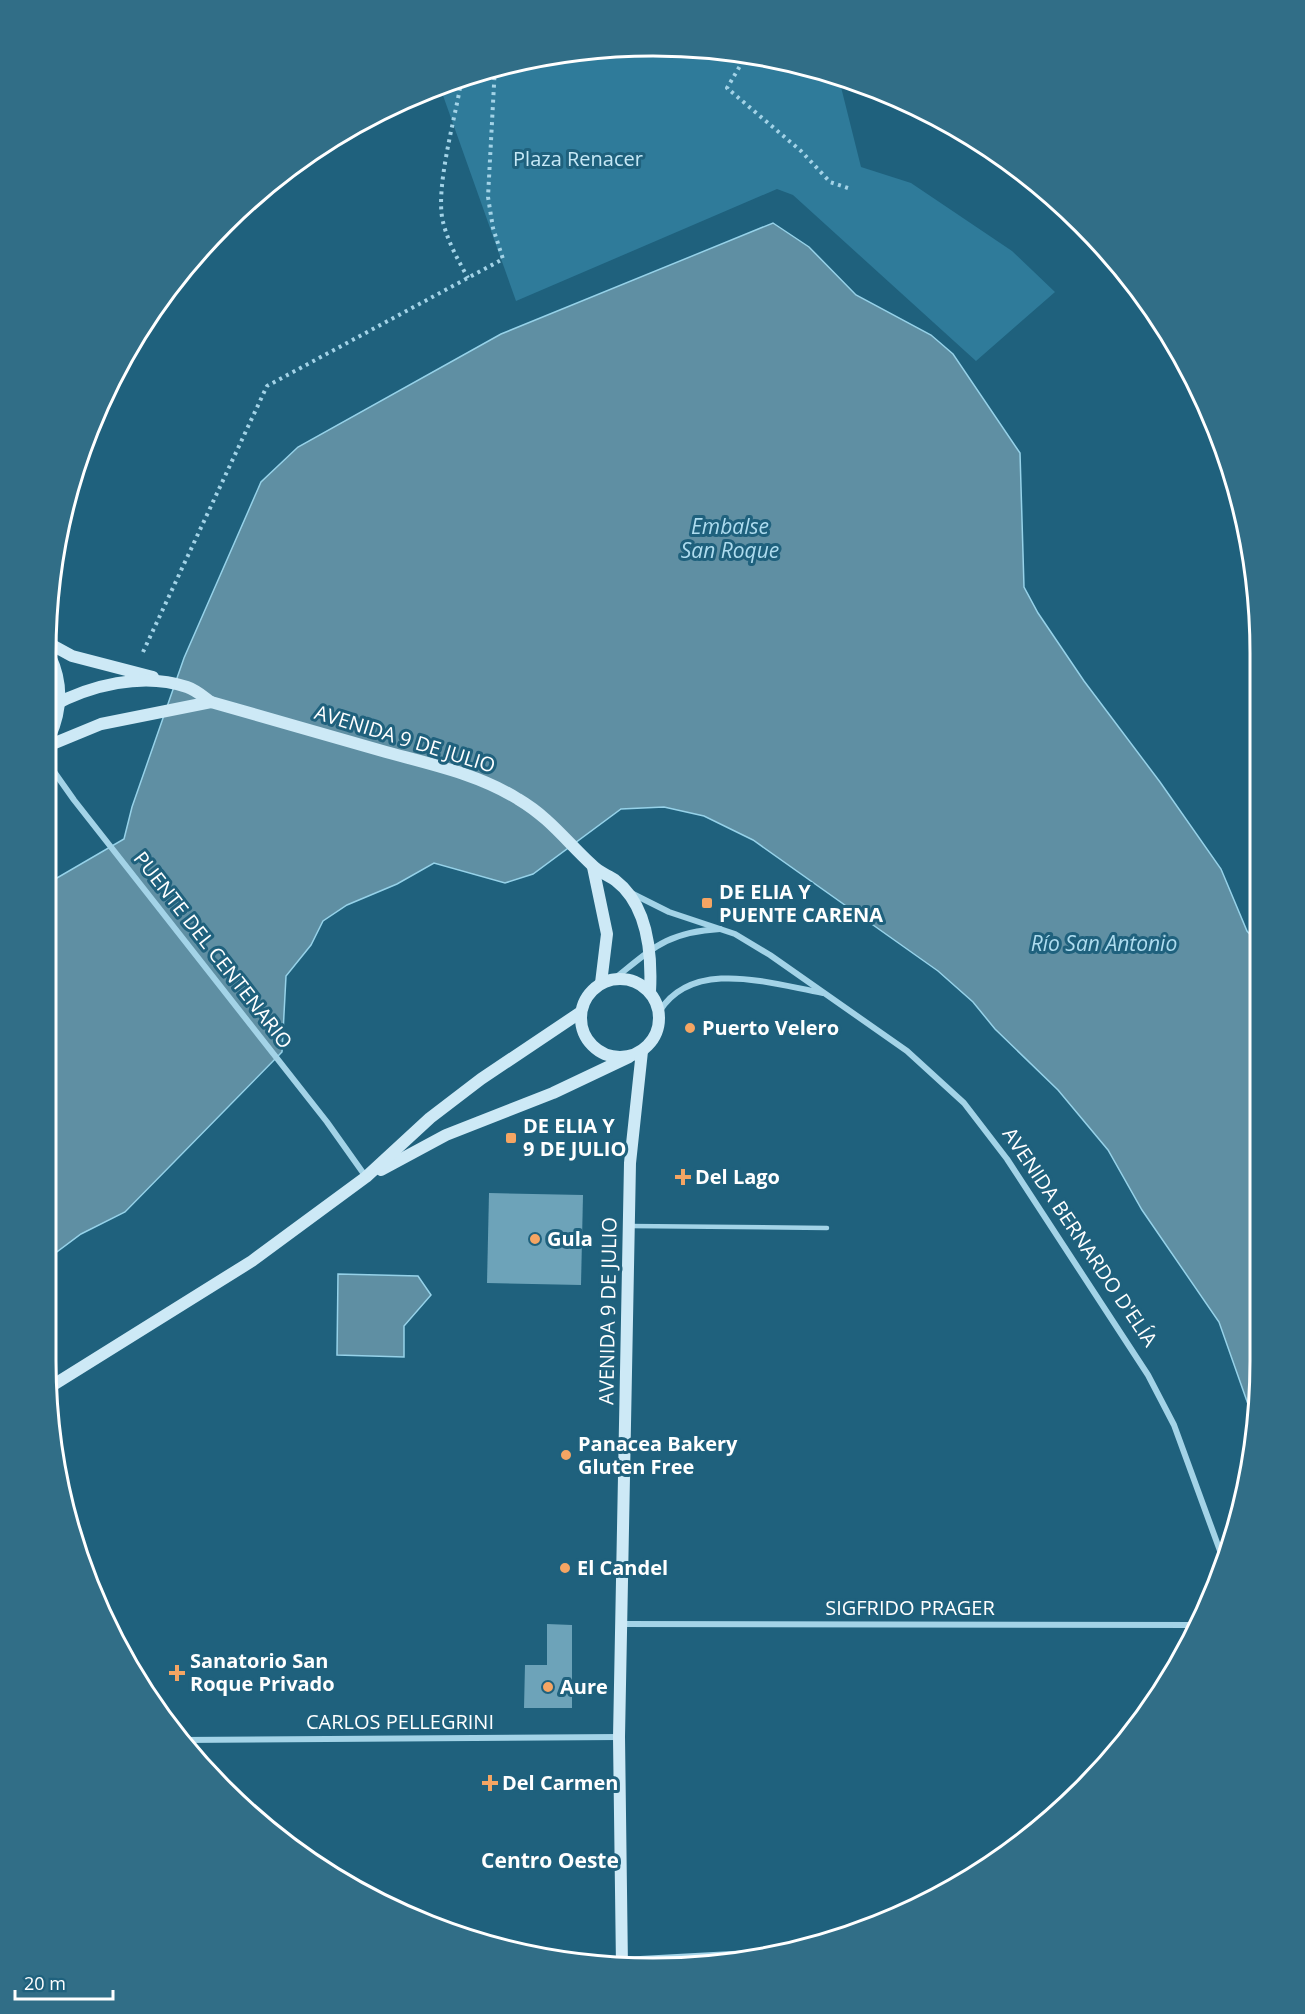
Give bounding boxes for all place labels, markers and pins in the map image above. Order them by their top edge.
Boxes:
place label: DE ELIA Y PUENTE CARENA [719,878,883,928]
marker: DE ELIA Y PUENTE CARENA [700,896,714,910]
place label: Puerto Velero [702,1014,839,1041]
marker: Puerto Velero [683,1021,697,1035]
place label: DE ELIA Y 9 DE JULIO [523,1112,626,1162]
marker: DE ELIA Y 9 DE JULIO [504,1131,518,1145]
place label: Del Lago [695,1163,780,1190]
marker: Del Lago [676,1170,690,1184]
place label: Gula [547,1225,593,1252]
marker: Gula [528,1232,542,1246]
place label: Panacea Bakery Gluten Free [578,1430,738,1480]
marker: Panacea Bakery Gluten Free [559,1448,573,1462]
place label: El Candel [577,1554,668,1581]
marker: El Candel [558,1561,572,1575]
place label: Sanatorio San Roque Privado [190,1647,335,1697]
marker: Sanatorio San Roque Privado [168,1664,186,1682]
place label: Aure [560,1673,608,1700]
marker: Aure [541,1680,555,1694]
place label: Del Carmen [502,1769,618,1796]
marker: Del Carmen [483,1776,497,1790]

